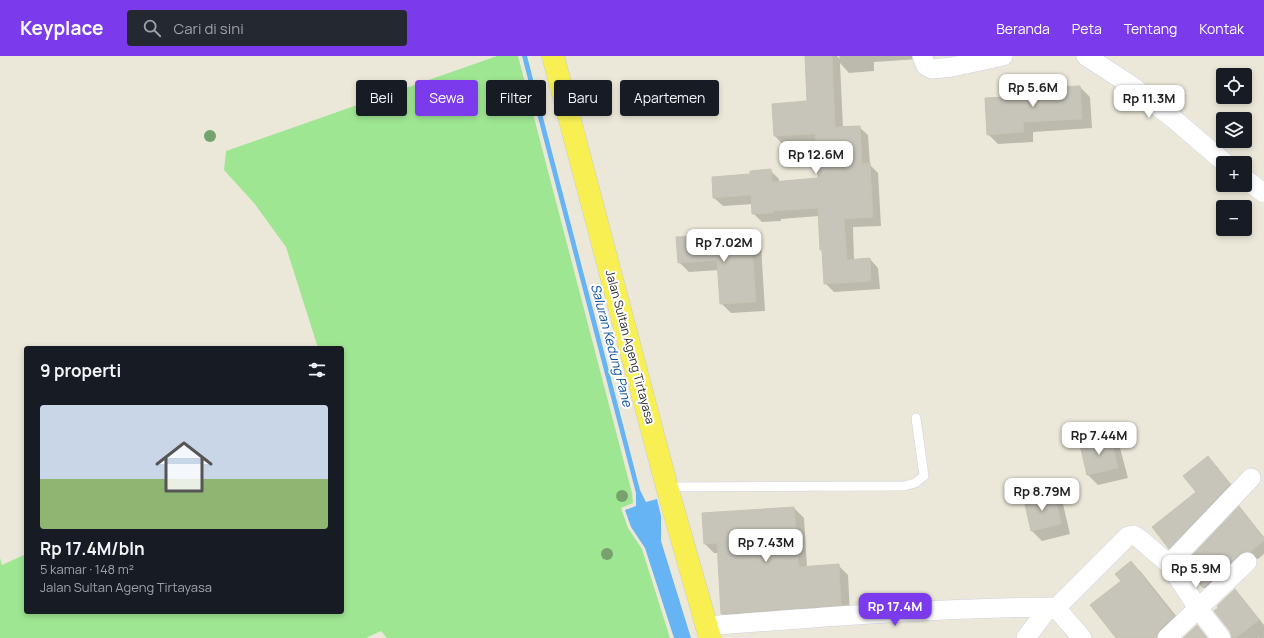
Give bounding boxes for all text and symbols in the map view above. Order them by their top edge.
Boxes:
search box [127,10,407,46]
text: Keyplace [20,15,103,41]
icon: search [141,17,163,39]
text: Cari di sini [173,18,244,39]
text: Beranda [996,19,1050,38]
text: Peta [1072,19,1102,38]
text: Tentang [1124,19,1177,38]
text: Kontak [1199,19,1244,38]
map controls [1216,68,1252,236]
button: locate [1216,68,1252,104]
pin: Rp 5.6M [996,74,1070,108]
text: Rp 5.6M [1008,78,1058,96]
chip: Beli [356,80,407,116]
chip: Sewa [415,80,478,116]
chip: Filter [486,80,546,116]
chip: Baru [554,80,612,116]
chip: Apartemen [620,80,719,116]
pin: Rp 11.3M [1108,85,1190,119]
text: Rp 11.3M [1123,89,1175,107]
button: layers [1216,112,1252,148]
pin: Rp 12.6M [775,141,857,175]
text: Rp 12.6M [788,145,844,163]
button: + [1216,156,1252,192]
button: − [1216,200,1252,236]
pin: Rp 7.02M [683,229,765,263]
text: Rp 7.02M [695,233,753,251]
street label: Jalan Sultan Ageng Tirtayasa [602,268,659,426]
water label: Saluran Kedung Pane [587,282,637,410]
text: 9 properti [40,359,121,382]
icon: filters [306,359,328,381]
pin: Rp 7.44M [1058,422,1140,456]
text: Rp 7.44M [1071,426,1127,444]
icon: home [148,431,220,503]
pin: Rp 8.79M [1001,478,1083,512]
text: Rp 8.79M [1013,482,1071,500]
pin: Rp 7.43M [725,529,807,563]
text: Rp 7.43M [738,533,794,551]
text: Rp 17.4M/bln [40,537,145,560]
pin: Rp 5.9M [1159,555,1233,589]
text: Rp 5.9M [1171,559,1221,577]
text: 5 kamar · 148 m² [40,560,134,578]
text: Jalan Sultan Ageng Tirtayasa [40,578,212,596]
pin: Rp 17.4M [854,593,936,627]
text: Rp 17.4M [868,597,922,615]

